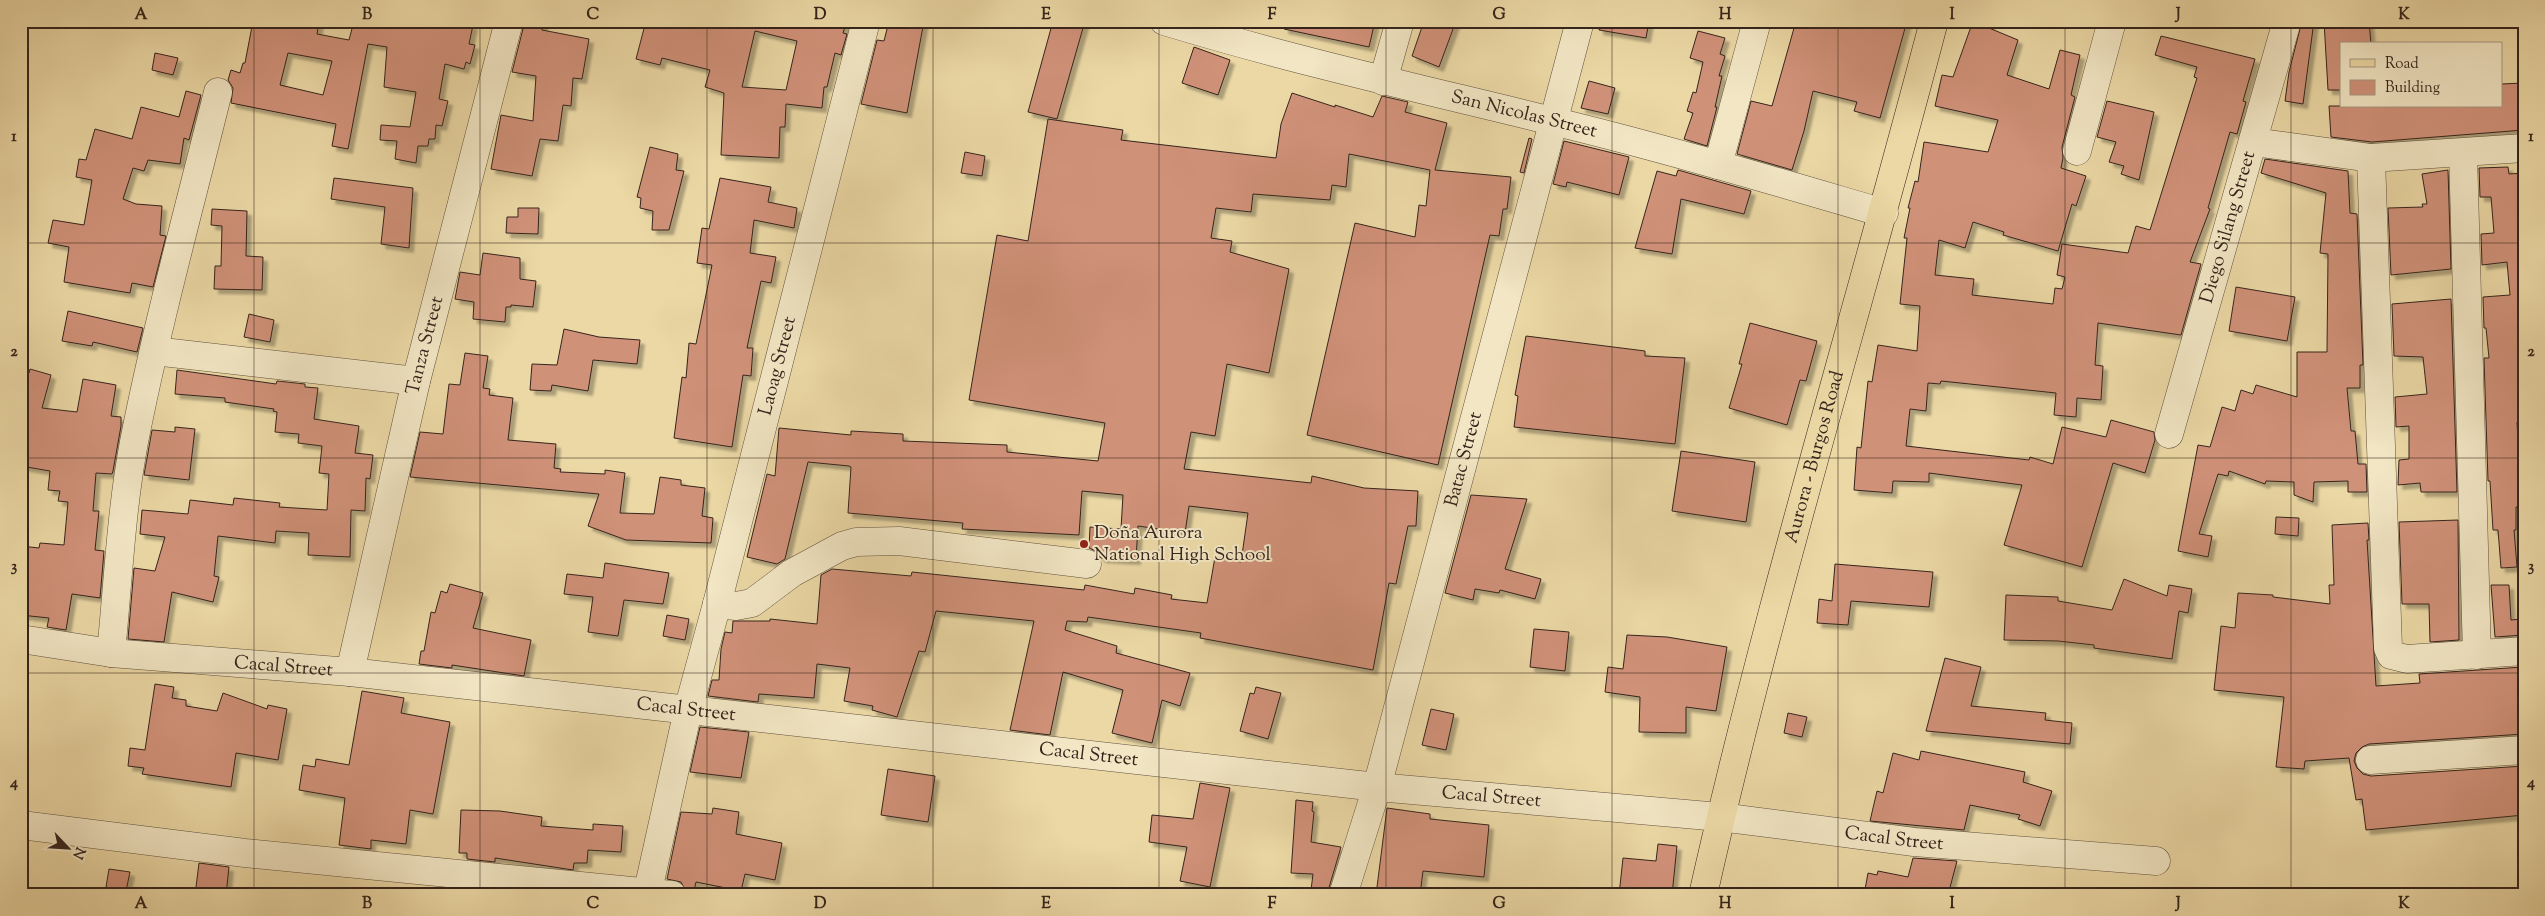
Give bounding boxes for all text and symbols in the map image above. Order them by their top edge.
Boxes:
text: A [135,4,148,27]
text: B [362,4,372,27]
text: C [587,4,600,27]
text: D [814,4,827,27]
text: E [1041,4,1051,27]
text: F [1268,4,1277,27]
text: G [1492,4,1506,27]
text: H [1719,4,1732,27]
text: I [1949,4,1955,27]
text: J [2174,4,2181,27]
text: K [2398,4,2410,27]
legend [2340,42,2502,108]
text: Road [2385,54,2419,75]
text: Building [2385,78,2440,99]
street label: San Nicolas Street [1448,83,1600,145]
text: 1 [11,126,17,149]
text: 1 [2528,126,2534,149]
street label: Diego Silang Street [2193,148,2263,307]
street label: Tanza Street [400,293,451,397]
street label: Laoag Street [752,313,804,418]
text: 2 [10,341,18,364]
text: 2 [2527,341,2535,364]
street label: Aurora - Burgos Road [1778,368,1851,546]
street label: Batac Street [1438,409,1489,510]
place label: Doña Aurora National High School [1094,520,1271,569]
marker: Doña Aurora National High School [1078,538,1090,550]
text: 3 [11,556,18,579]
text: 3 [2528,556,2535,579]
street label: Cacal Street [233,649,334,684]
street label: Cacal Street [635,691,737,729]
street label: Cacal Street [1038,736,1140,774]
text: 4 [9,772,18,795]
text: 4 [2526,772,2535,795]
street label: Cacal Street [1441,779,1542,815]
street label: Cacal Street [1843,820,1945,858]
north arrow [42,824,92,874]
text: N [67,843,89,862]
text: A [135,893,148,916]
text: B [362,893,372,916]
text: C [587,893,600,916]
text: D [814,893,827,916]
text: E [1041,893,1051,916]
text: F [1268,893,1277,916]
text: G [1492,893,1506,916]
text: H [1719,893,1732,916]
text: I [1949,893,1955,916]
text: J [2174,893,2181,916]
text: K [2398,893,2410,916]

